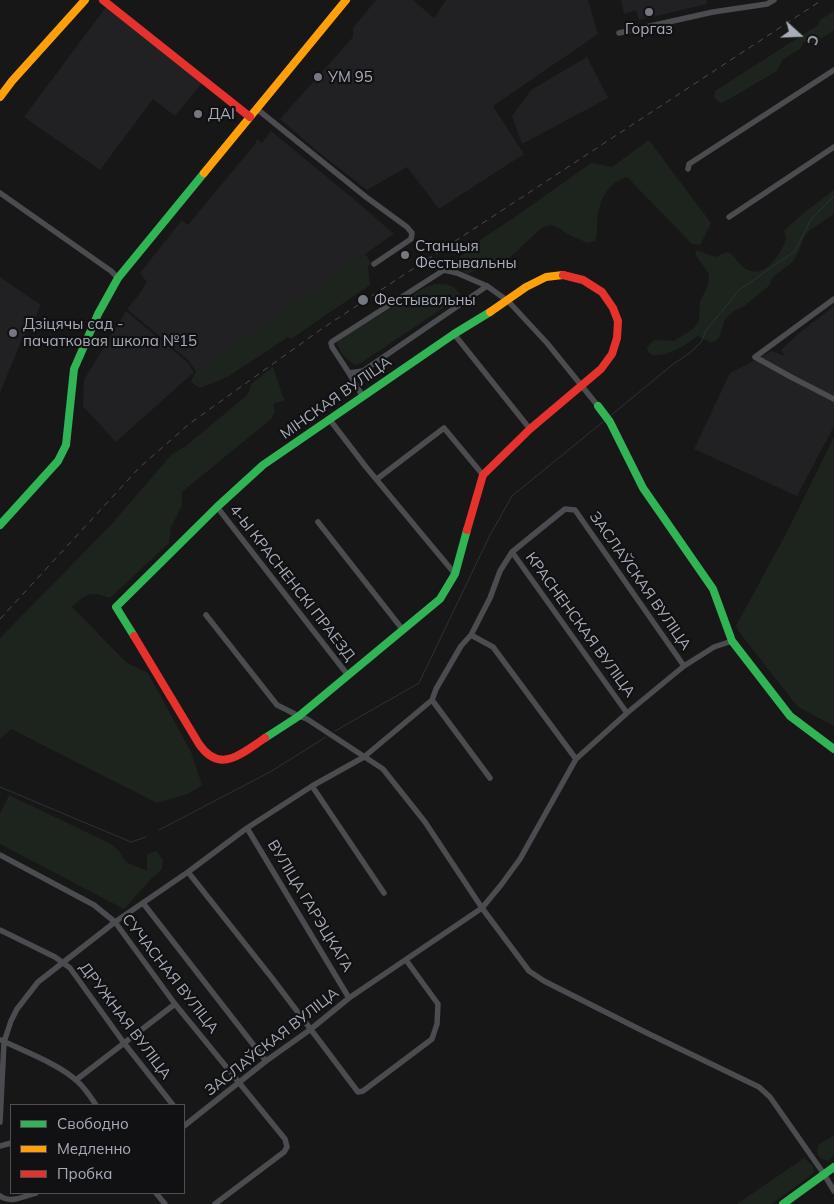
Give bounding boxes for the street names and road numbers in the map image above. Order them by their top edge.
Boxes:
street label: МІНСКАЯ ВУЛІЦА [277,353,395,443]
street label: 4-Ы КРАСНЕНСКІ ПРАЕЗД [225,501,359,665]
street label: ЗАСЛАЎСКАЯ ВУЛІЦА [585,508,695,654]
street label: КРАСНЕНСКАЯ ВУЛІЦА [521,549,639,701]
street label: ВУЛІЦА ГАРЭЦКАГА [263,837,357,975]
street label: СУЧАСНАЯ ВУЛІЦА [118,911,222,1037]
street label: ДРУЖНАЯ ВУЛІЦА [75,959,175,1083]
street label: ЗАСЛАЎСКАЯ ВУЛІЦА [201,984,343,1100]

